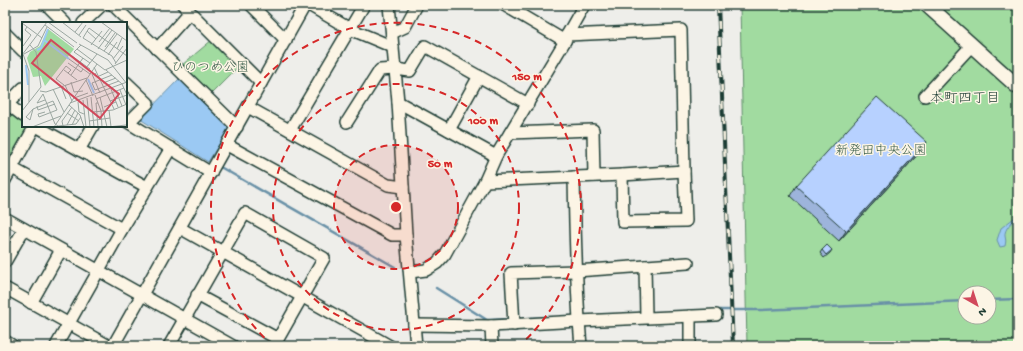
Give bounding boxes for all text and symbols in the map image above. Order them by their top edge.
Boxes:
inset map [22,22,127,127]
park label: ひのつめ公園 [171,60,249,76]
text: 150 m [511,71,542,85]
district label: 本町四丁目 [930,91,1000,108]
text: 100 m [467,115,498,129]
park label: 新発田中央公園 [835,143,927,159]
text: 50 m [428,158,453,172]
centre of rings [389,200,403,214]
north arrow [957,285,997,325]
text: N [975,304,989,318]

